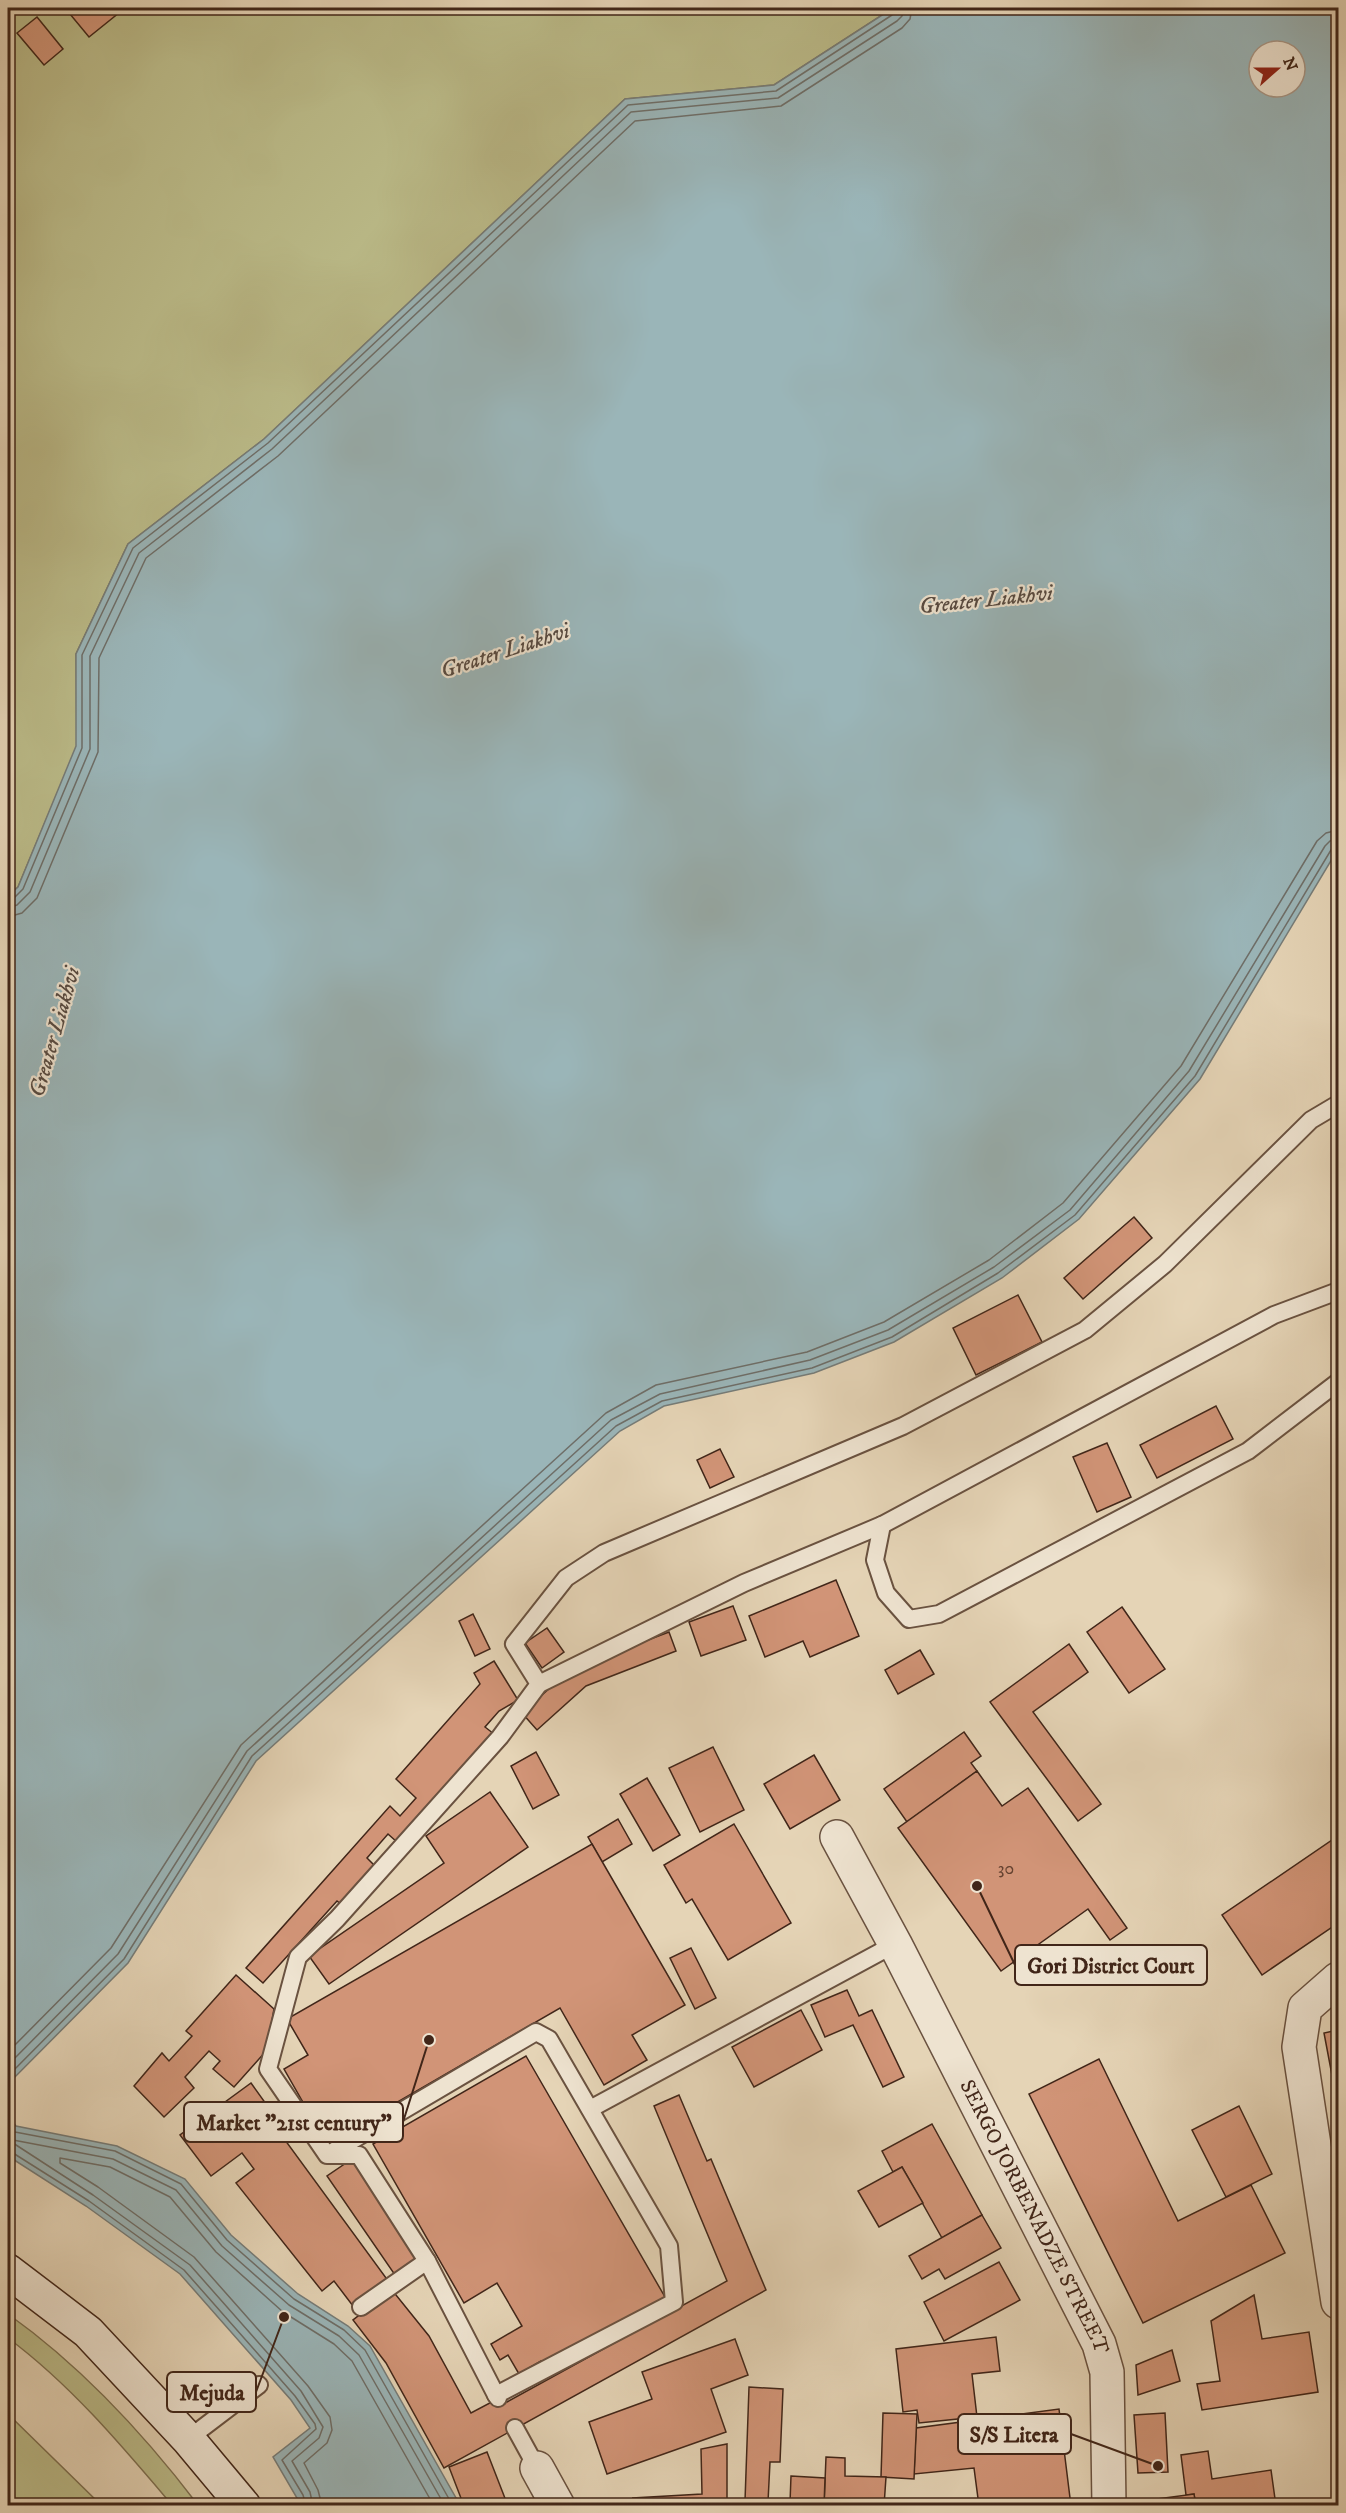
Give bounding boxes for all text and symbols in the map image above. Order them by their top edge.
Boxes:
north arrow [1247,39,1307,99]
text: N [1278,54,1302,74]
water label: Greater Liakhvi [918,579,1055,620]
water label: Greater Liakhvi [437,617,574,685]
water label: Greater Liakhvi [24,963,87,1100]
house number: 30 [998,1858,1014,1880]
callout: Gori District Court [1015,1945,1207,1985]
text: Gori District Court [1027,1953,1195,1980]
street label: SERGO JORBENADZE STREET [953,2076,1114,2357]
callout: Market "21st century" [184,2102,403,2142]
text: Market "21st century" [196,2110,392,2137]
callout: Mejuda [167,2372,256,2412]
text: Mejuda [179,2380,245,2408]
callout: S/S Litera [958,2414,1071,2454]
text: S/S Litera [970,2422,1059,2449]

